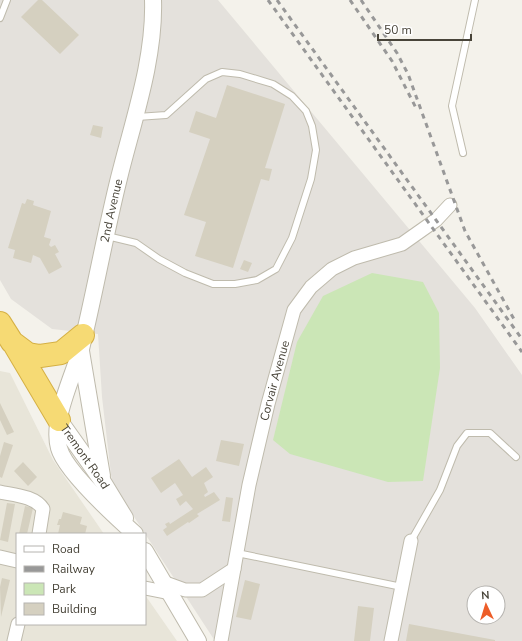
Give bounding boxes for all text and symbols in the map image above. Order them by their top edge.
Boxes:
scale bar [378,16,471,42]
text: 50 m [384,22,412,38]
street label: 2nd Avenue [97,177,127,244]
street label: Corvair Avenue [256,339,293,422]
street label: Tremont Road [57,421,113,492]
legend [16,533,146,625]
text: Road [52,541,80,557]
text: Railway [52,561,96,577]
text: Park [52,581,77,597]
north arrow [466,585,506,625]
text: N [481,588,490,603]
text: Building [52,601,97,617]

